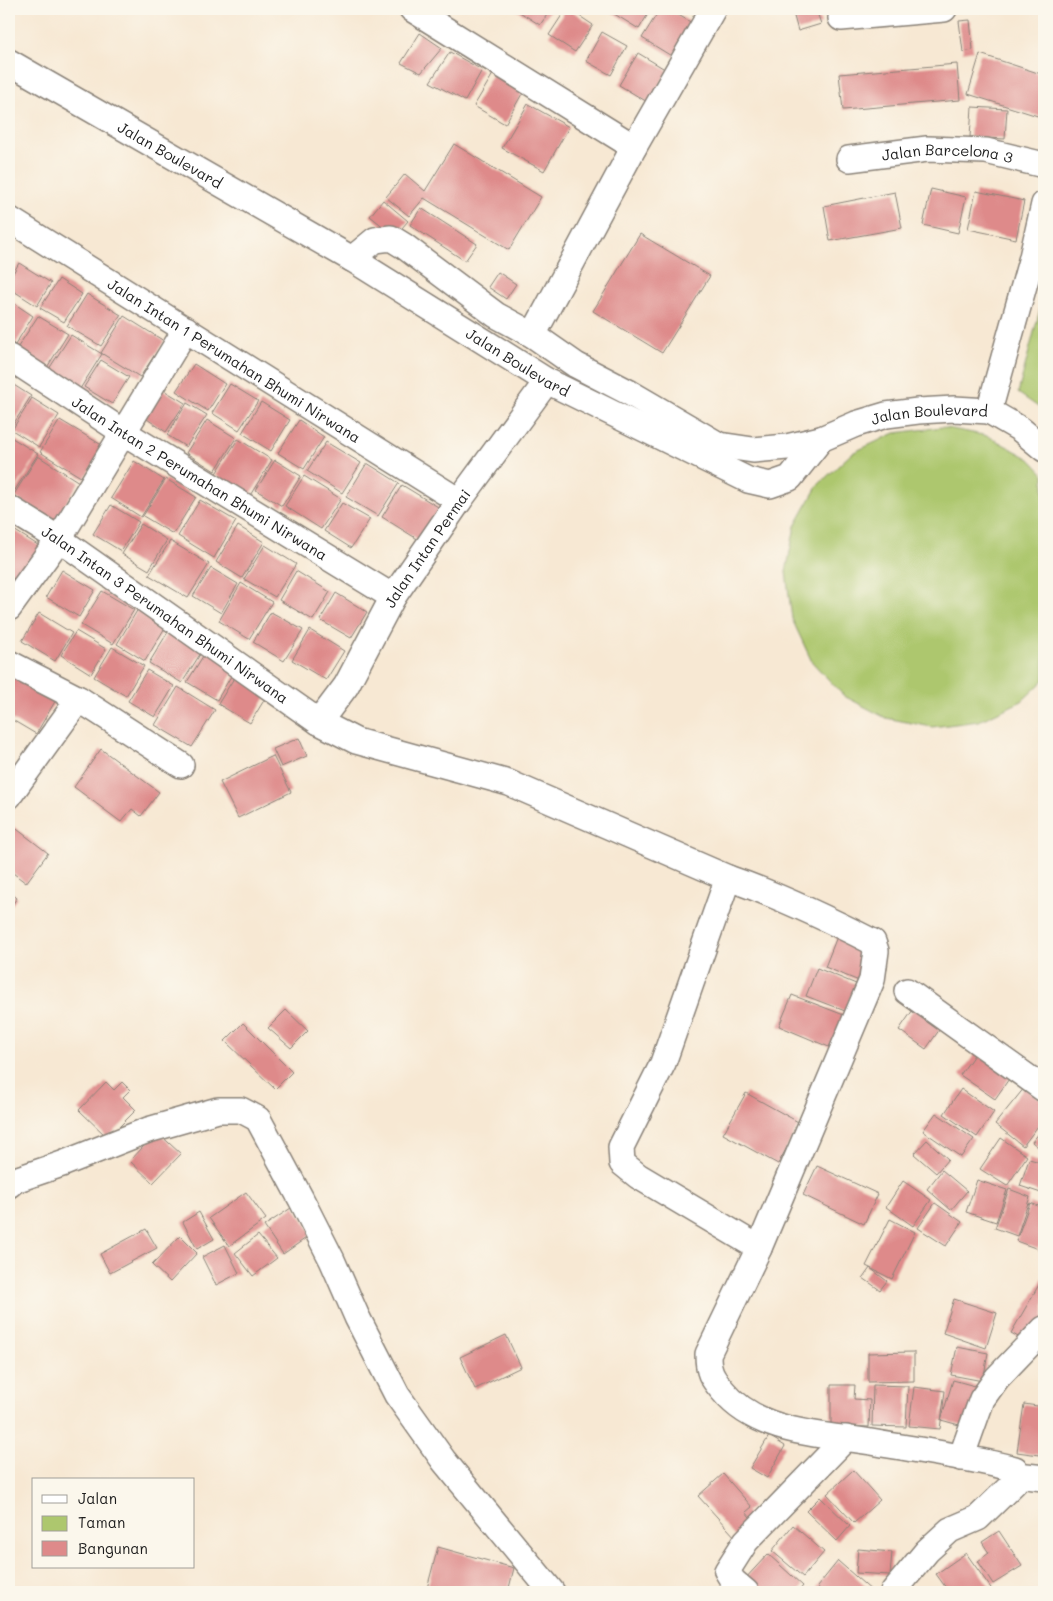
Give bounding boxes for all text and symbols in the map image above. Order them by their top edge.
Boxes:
street label: Jalan Boulevard [114,117,226,193]
street label: Jalan Barcelona 3 [880,139,1015,167]
street label: Jalan Intan 1 Perumahan Bhumi Nirwana [104,273,365,447]
street label: Jalan Boulevard [462,323,573,401]
street label: Jalan Intan 2 Perumahan Bhumi Nirwana [68,391,331,565]
street label: Jalan Boulevard [868,399,988,429]
street label: Jalan Intan Permai [379,485,475,611]
street label: Jalan Intan 3 Perumahan Bhumi Nirwana [38,521,293,708]
legend [32,1478,195,1568]
text: Jalan [78,1488,117,1508]
text: Taman [78,1512,125,1532]
text: Bangunan [78,1538,148,1558]

